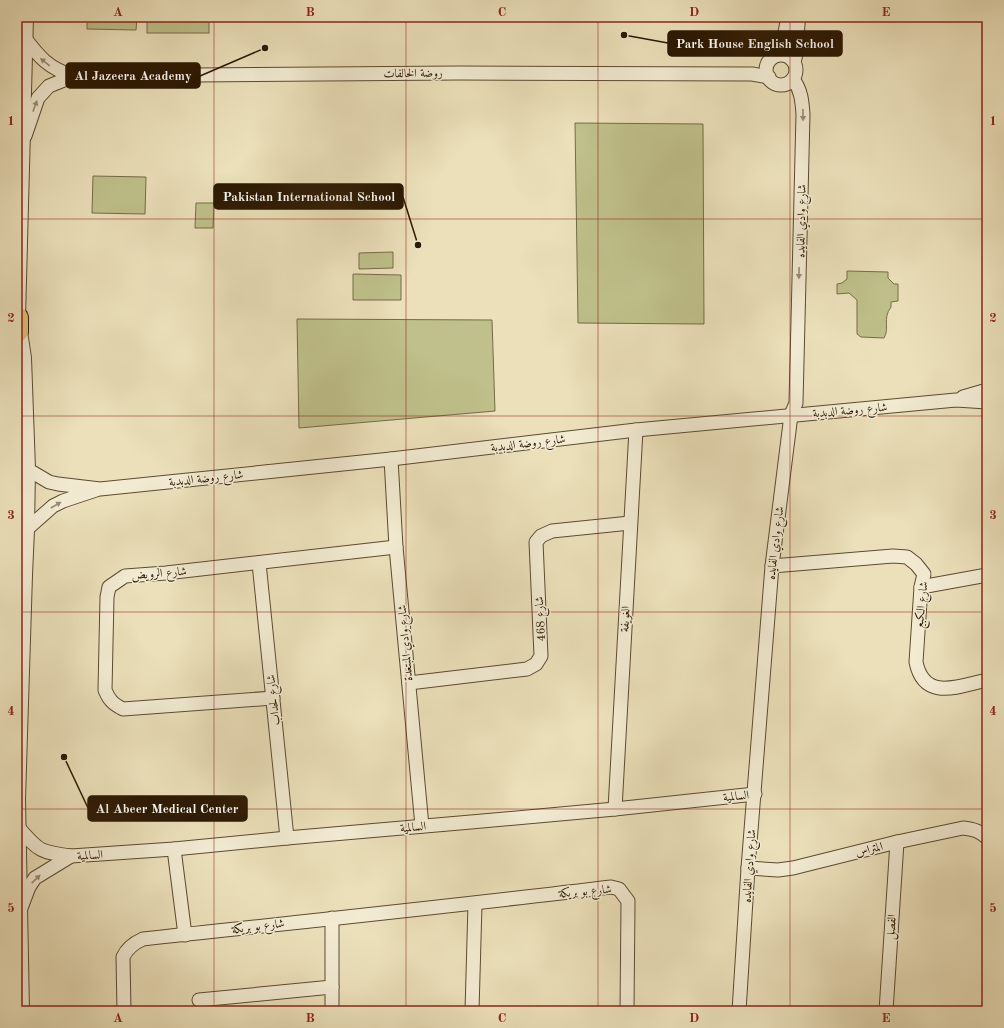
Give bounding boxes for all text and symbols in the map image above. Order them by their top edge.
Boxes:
text: A [113,6,123,19]
text: B [305,6,315,19]
text: C [498,6,506,19]
text: D [689,6,699,19]
text: E [882,6,891,19]
callout: Park House English School [668,31,842,56]
text: Park House English School [676,38,834,51]
one-way arrow [40,57,51,66]
callout: Al Jazeera Academy [66,63,200,88]
street label: روضة الخالفات [383,67,443,82]
text: Al Jazeera Academy [74,70,192,83]
one-way arrow [33,100,39,112]
one-way arrow [800,109,806,122]
text: 1 [7,115,15,128]
text: 1 [989,115,997,128]
callout: Pakistan International School [214,184,403,209]
street label: شارع وادي الفايده [795,184,813,258]
text: Pakistan International School [223,191,395,204]
one-way arrow [796,267,803,279]
text: 2 [7,312,15,325]
text: 2 [989,312,997,325]
street label: شارع روضة الدبدبة [812,402,888,424]
street label: شارع روضة الدبدبة [490,433,567,458]
street label: شارع روضة الدبدبة [168,469,245,493]
one-way arrow [50,502,62,509]
street label: شارع وادي الفايده [766,506,790,581]
text: 3 [7,509,15,522]
text: 3 [989,509,997,522]
street label: شارع الرويض [131,566,188,586]
street label: شارع الكبع [913,581,934,630]
street label: شارع 468 [534,596,552,642]
street label: شارع وادي المبتعدة [397,604,419,682]
street label: الغويفة [619,605,634,632]
street label: شارع لحداب [265,673,287,726]
text: 4 [7,705,15,718]
text: 4 [989,705,997,718]
street label: السالمية [723,790,750,804]
callout: Al Abeer Medical Center [88,796,247,821]
text: Al Abeer Medical Center [95,803,239,816]
street label: السالمية [400,821,427,835]
street label: شارع وادي الفايده [741,829,763,904]
street label: المتراس [854,841,885,860]
street label: السالمية [77,849,104,863]
one-way arrow [31,874,41,883]
street label: شارع بو بريكة [557,883,613,904]
text: 5 [7,902,15,915]
text: 5 [989,902,997,915]
street label: الفصل [885,913,901,940]
street label: شارع بو بريكة [230,917,286,940]
text: A [113,1012,123,1025]
text: B [305,1012,315,1025]
text: C [498,1012,506,1025]
text: D [689,1012,699,1025]
text: E [882,1012,891,1025]

